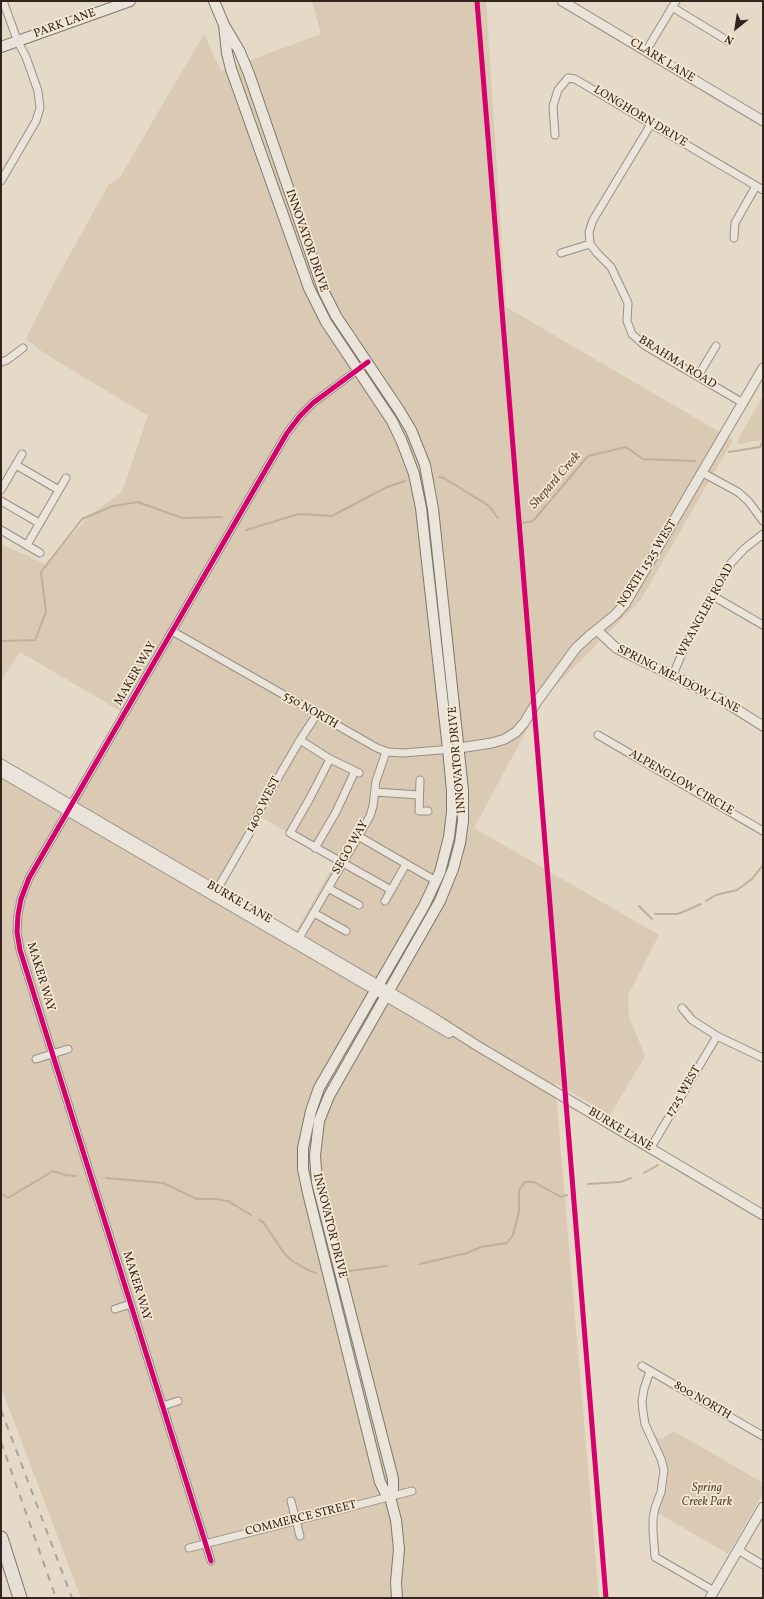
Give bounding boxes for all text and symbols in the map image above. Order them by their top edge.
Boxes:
street label: PARK LANE [32,6,98,42]
north arrow [716,8,756,48]
text: N [723,30,737,47]
street label: CLARK LANE [627,36,697,86]
street label: LONGHORN DRIVE [590,83,690,151]
street label: INNOVATOR DRIVE [282,188,330,294]
street label: BRAHMA ROAD [635,333,719,393]
water label: Shepard Creek [527,449,585,513]
street label: NORTH 1525 WEST [615,518,681,610]
street label: WRANGLER ROAD [674,562,738,660]
street label: MAKER WAY [112,639,160,709]
street label: SPRING MEADOW LANE [614,643,742,717]
street label: 550 NORTH [280,689,340,733]
street label: INNOVATOR DRIVE [446,706,470,814]
street label: ALPENGLOW CIRCLE [626,747,736,819]
street label: 1400 WEST [244,775,284,835]
street label: SEGO WAY [330,819,372,877]
street label: BURKE LANE [204,879,274,927]
street label: MAKER WAY [23,941,57,1013]
street label: 1725 WEST [663,1064,705,1120]
street label: BURKE LANE [585,1105,655,1155]
street label: INNOVATOR DRIVE [309,1172,349,1280]
street label: MAKER WAY [119,1250,153,1322]
street label: 800 NORTH [671,1379,733,1423]
park label: Spring Creek Park [682,1482,732,1510]
street label: COMMERCE STREET [244,1498,358,1540]

